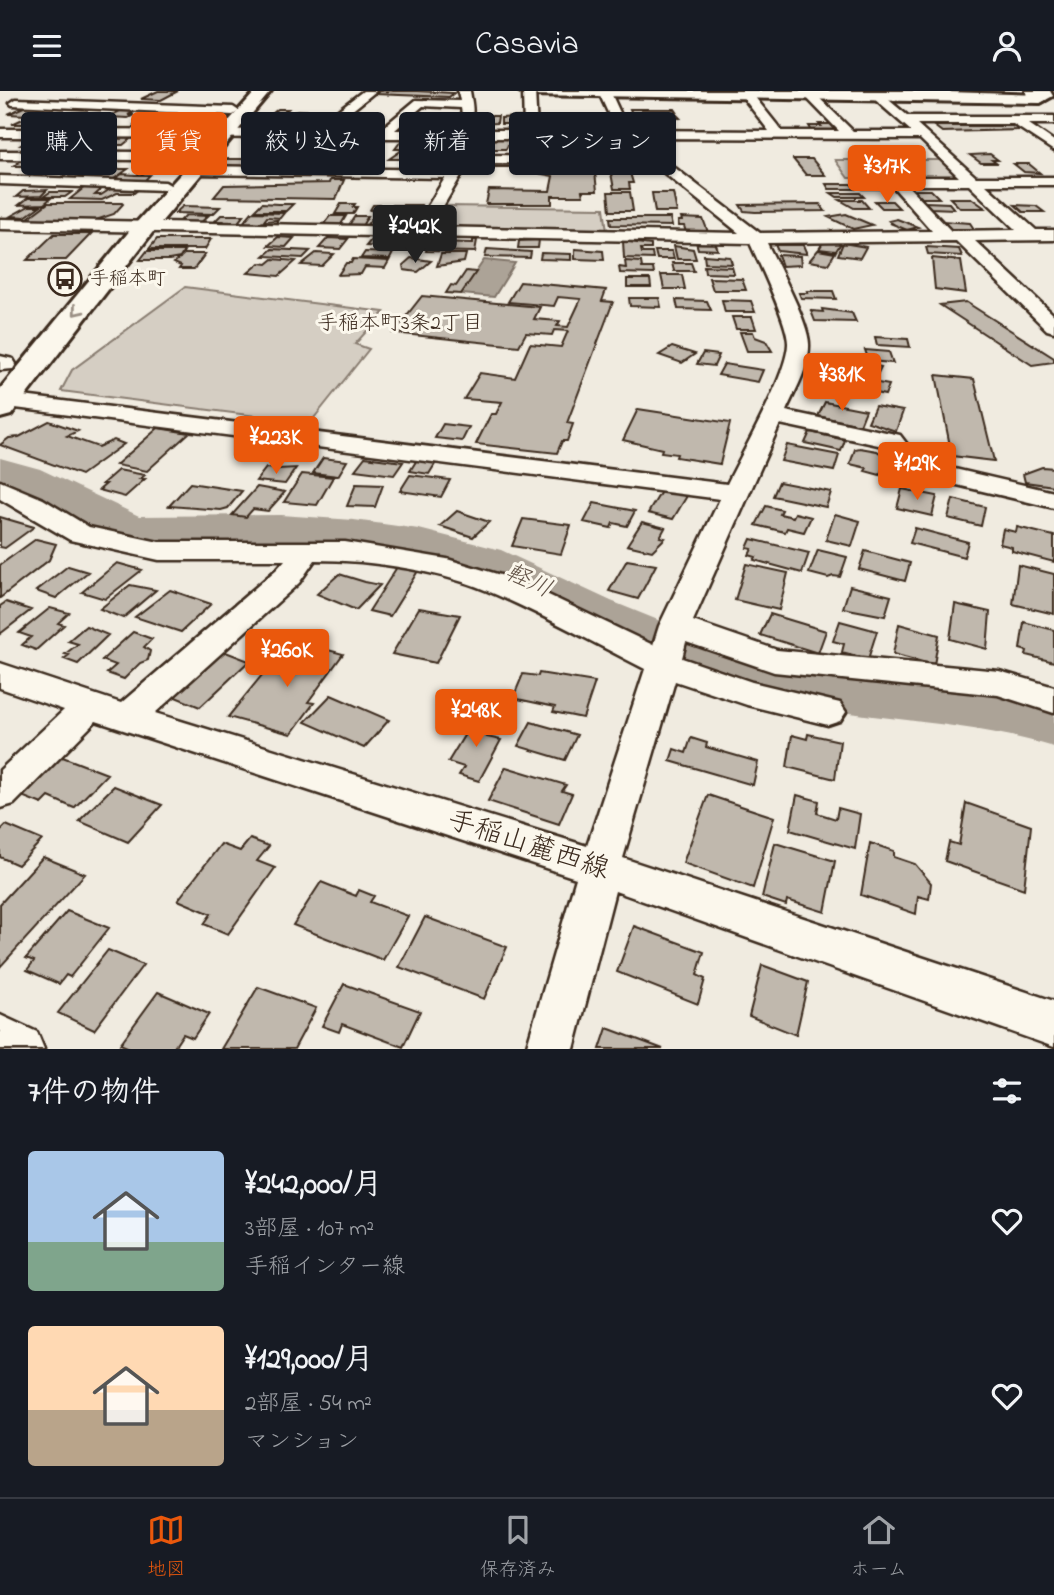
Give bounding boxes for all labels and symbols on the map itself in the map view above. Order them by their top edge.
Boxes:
pin: ¥317K [838,145,936,205]
pin: ¥242K [366,205,464,265]
bus stop icon: 手稲本町 [46,260,84,298]
place label: 手稲本町 [90,266,166,293]
one-way arrow [73,303,85,316]
district label: 手稲本町3条2丁目 [317,309,483,339]
pin: ¥381K [793,353,891,413]
pin: ¥223K [227,417,325,476]
pin: ¥129K [868,443,966,502]
water label: 軽川 [499,556,557,608]
pin: ¥260K [238,629,336,689]
pin: ¥248K [427,689,525,749]
street label: 手稲山麓西線 [442,801,614,891]

